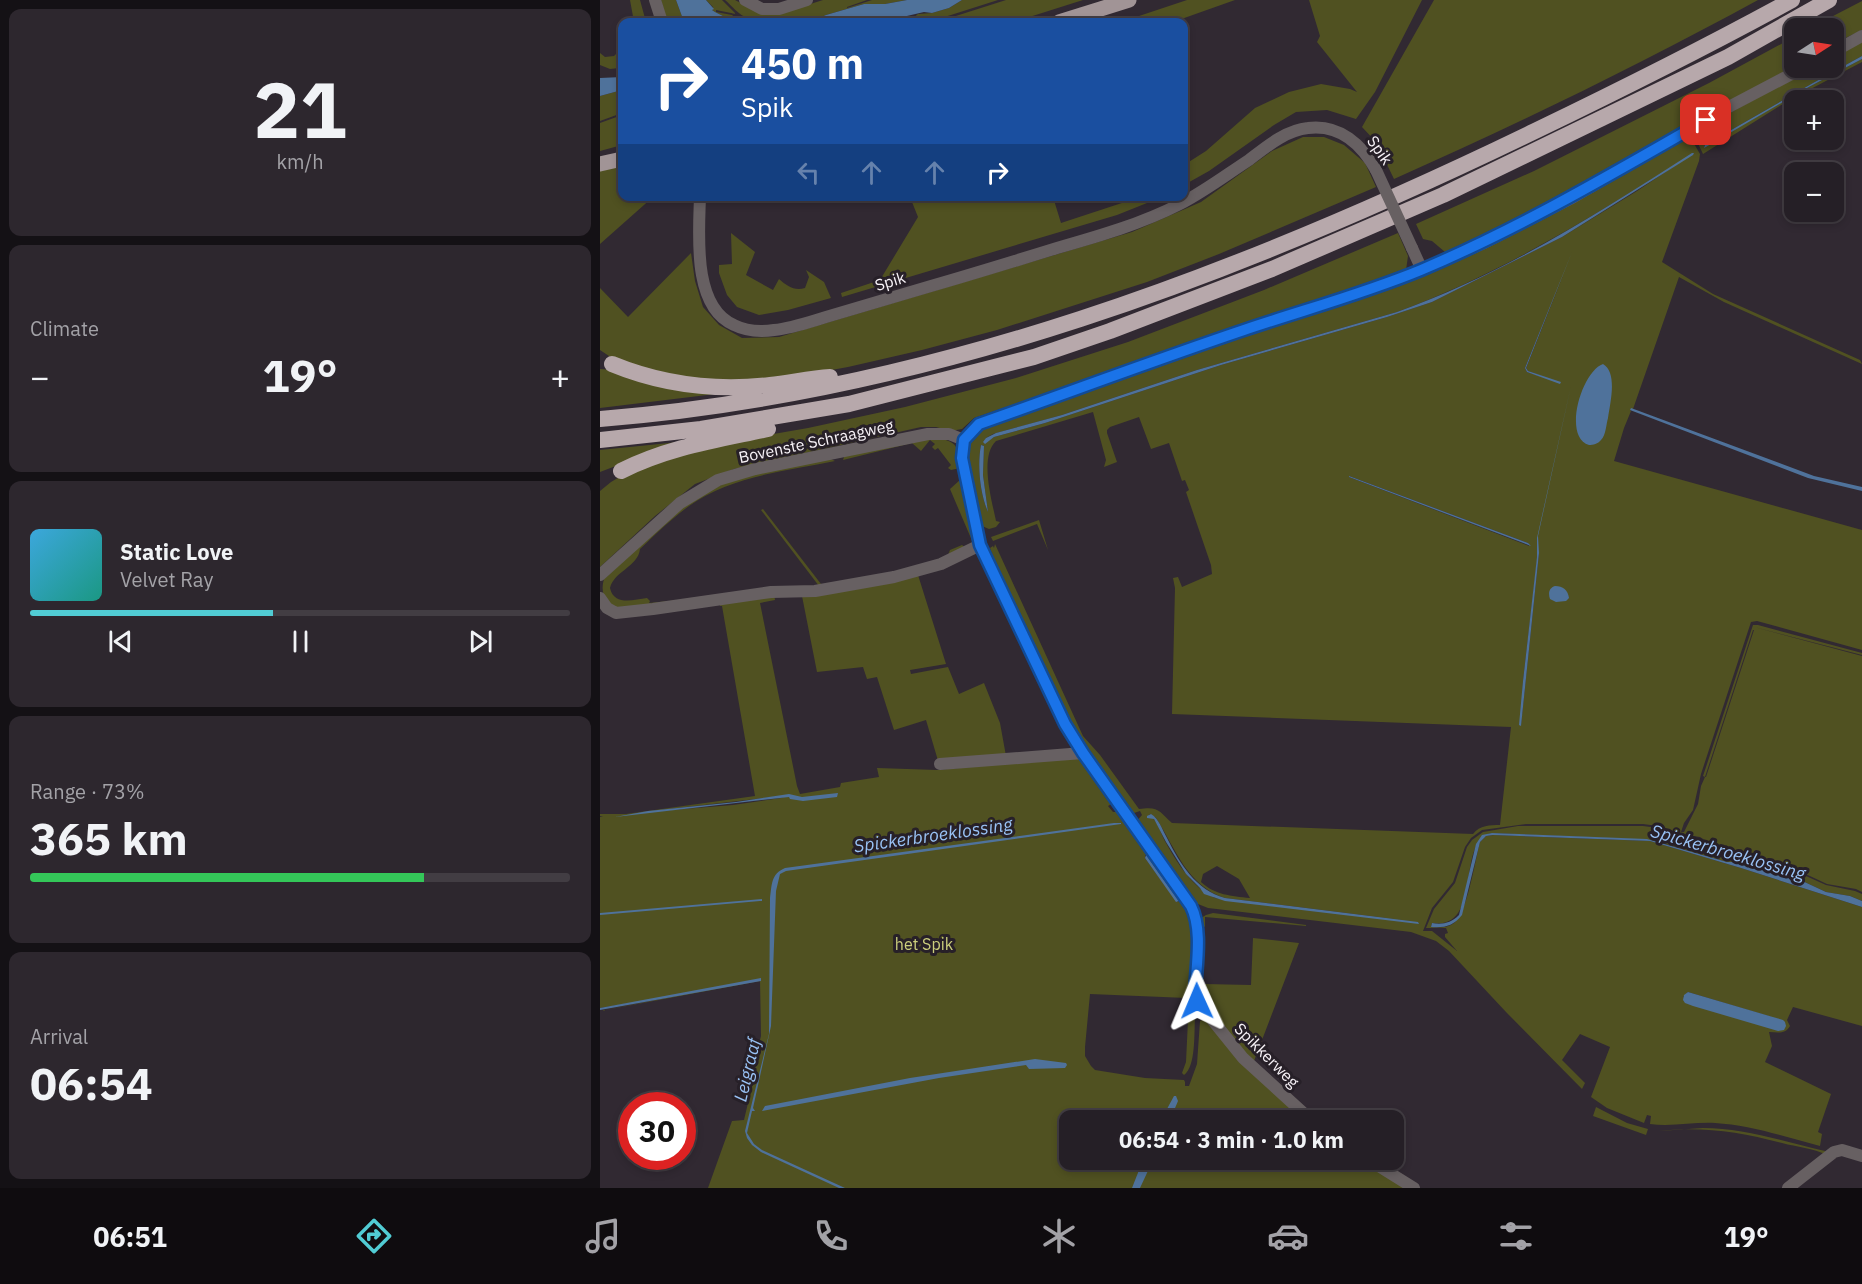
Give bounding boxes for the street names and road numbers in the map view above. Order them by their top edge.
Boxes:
street label: Spik [1363,132,1397,169]
street label: Spik [872,267,908,295]
street label: Bovenste Schraagweg [737,415,896,467]
street label: Spikkerweg [1230,1018,1304,1092]

